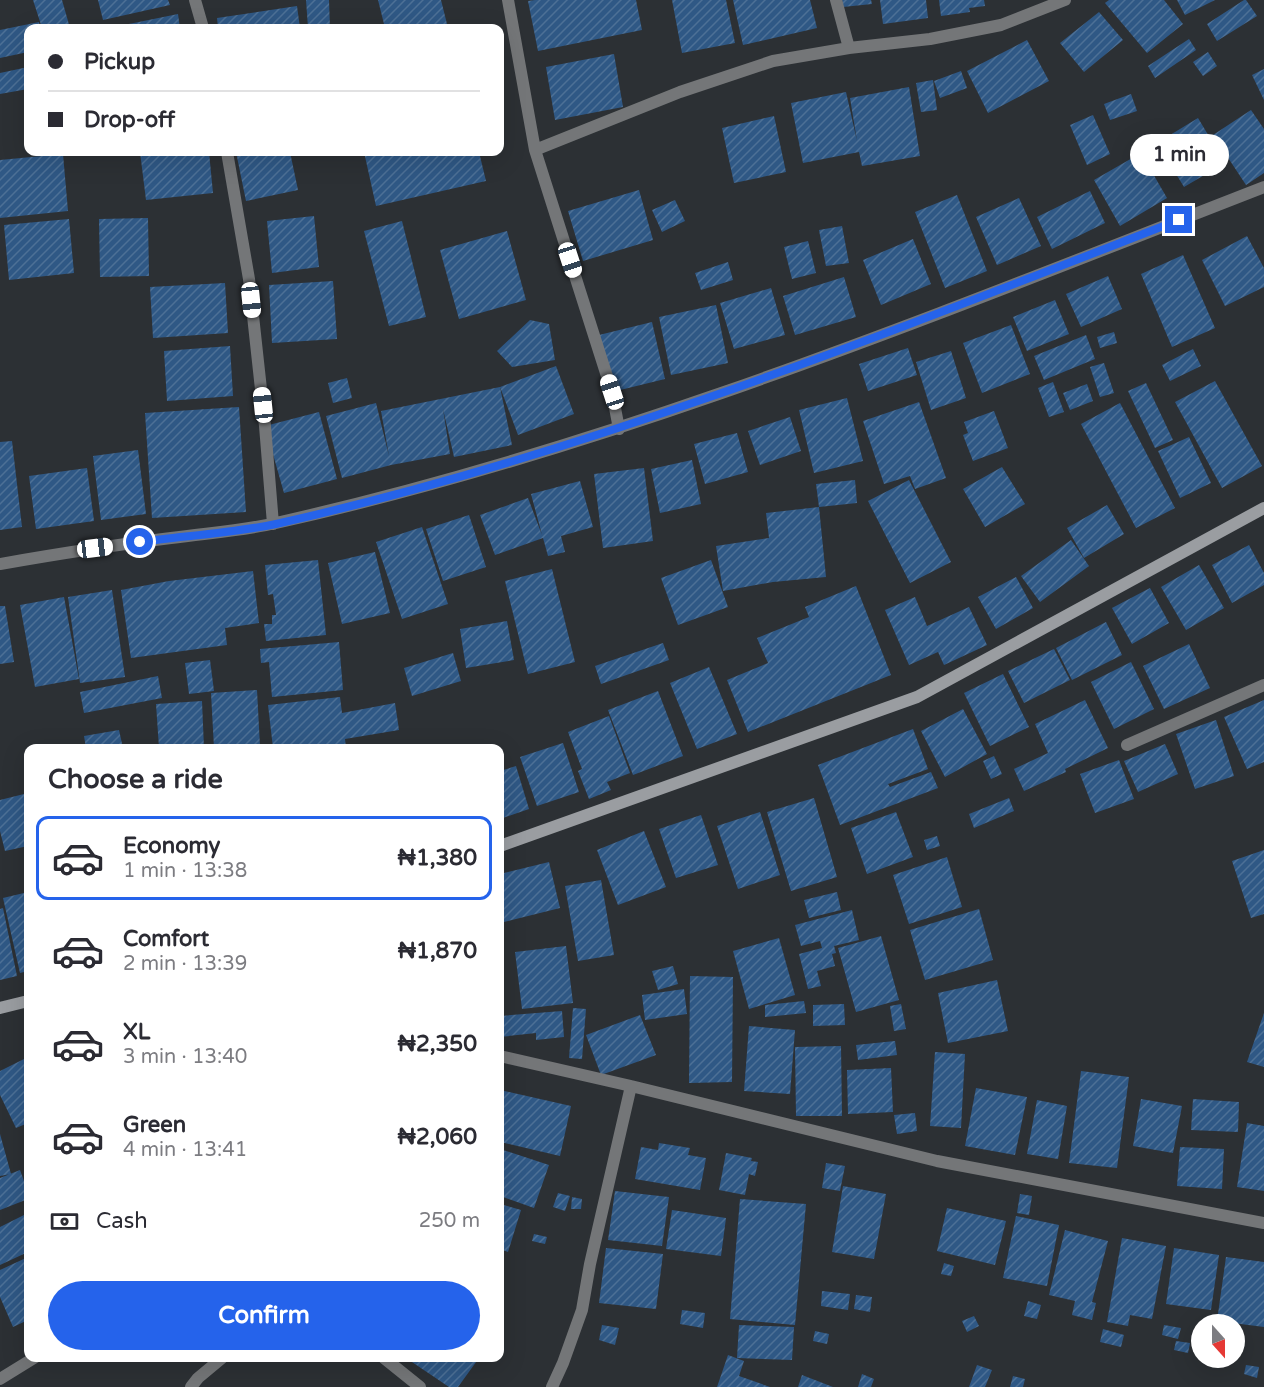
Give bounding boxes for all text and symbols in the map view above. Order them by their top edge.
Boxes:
text: Pickup [84,49,155,75]
text: Drop-off [84,107,175,133]
callout: 1 min [1130,133,1228,175]
text: 1 min [1153,143,1206,167]
route end [1165,206,1192,233]
car [556,240,584,280]
car [240,281,262,319]
car [598,372,626,412]
car [252,386,274,424]
route start [126,528,153,555]
car [76,537,114,559]
text: Choose a ride [48,763,223,796]
icon: car [51,831,105,885]
text: Economy [123,833,220,859]
text: ₦1,380 [398,845,477,871]
text: 1 min · 13:38 [123,859,247,883]
icon: car [51,924,105,978]
text: Comfort [123,926,209,952]
text: ₦1,870 [398,938,477,964]
text: 2 min · 13:39 [123,952,247,976]
icon: car [51,1017,105,1071]
text: XL [123,1019,150,1045]
text: ₦2,350 [398,1031,477,1057]
text: 3 min · 13:40 [123,1045,247,1069]
icon: car [51,1110,105,1164]
text: Green [123,1112,186,1138]
text: ₦2,060 [398,1124,477,1150]
text: 4 min · 13:41 [123,1138,247,1162]
icon: cash [48,1205,81,1238]
text: Cash [96,1208,148,1234]
text: 250 m [419,1209,480,1233]
button: Confirm [48,1281,480,1350]
north arrow [1191,1314,1245,1368]
map controls [1191,1314,1245,1368]

